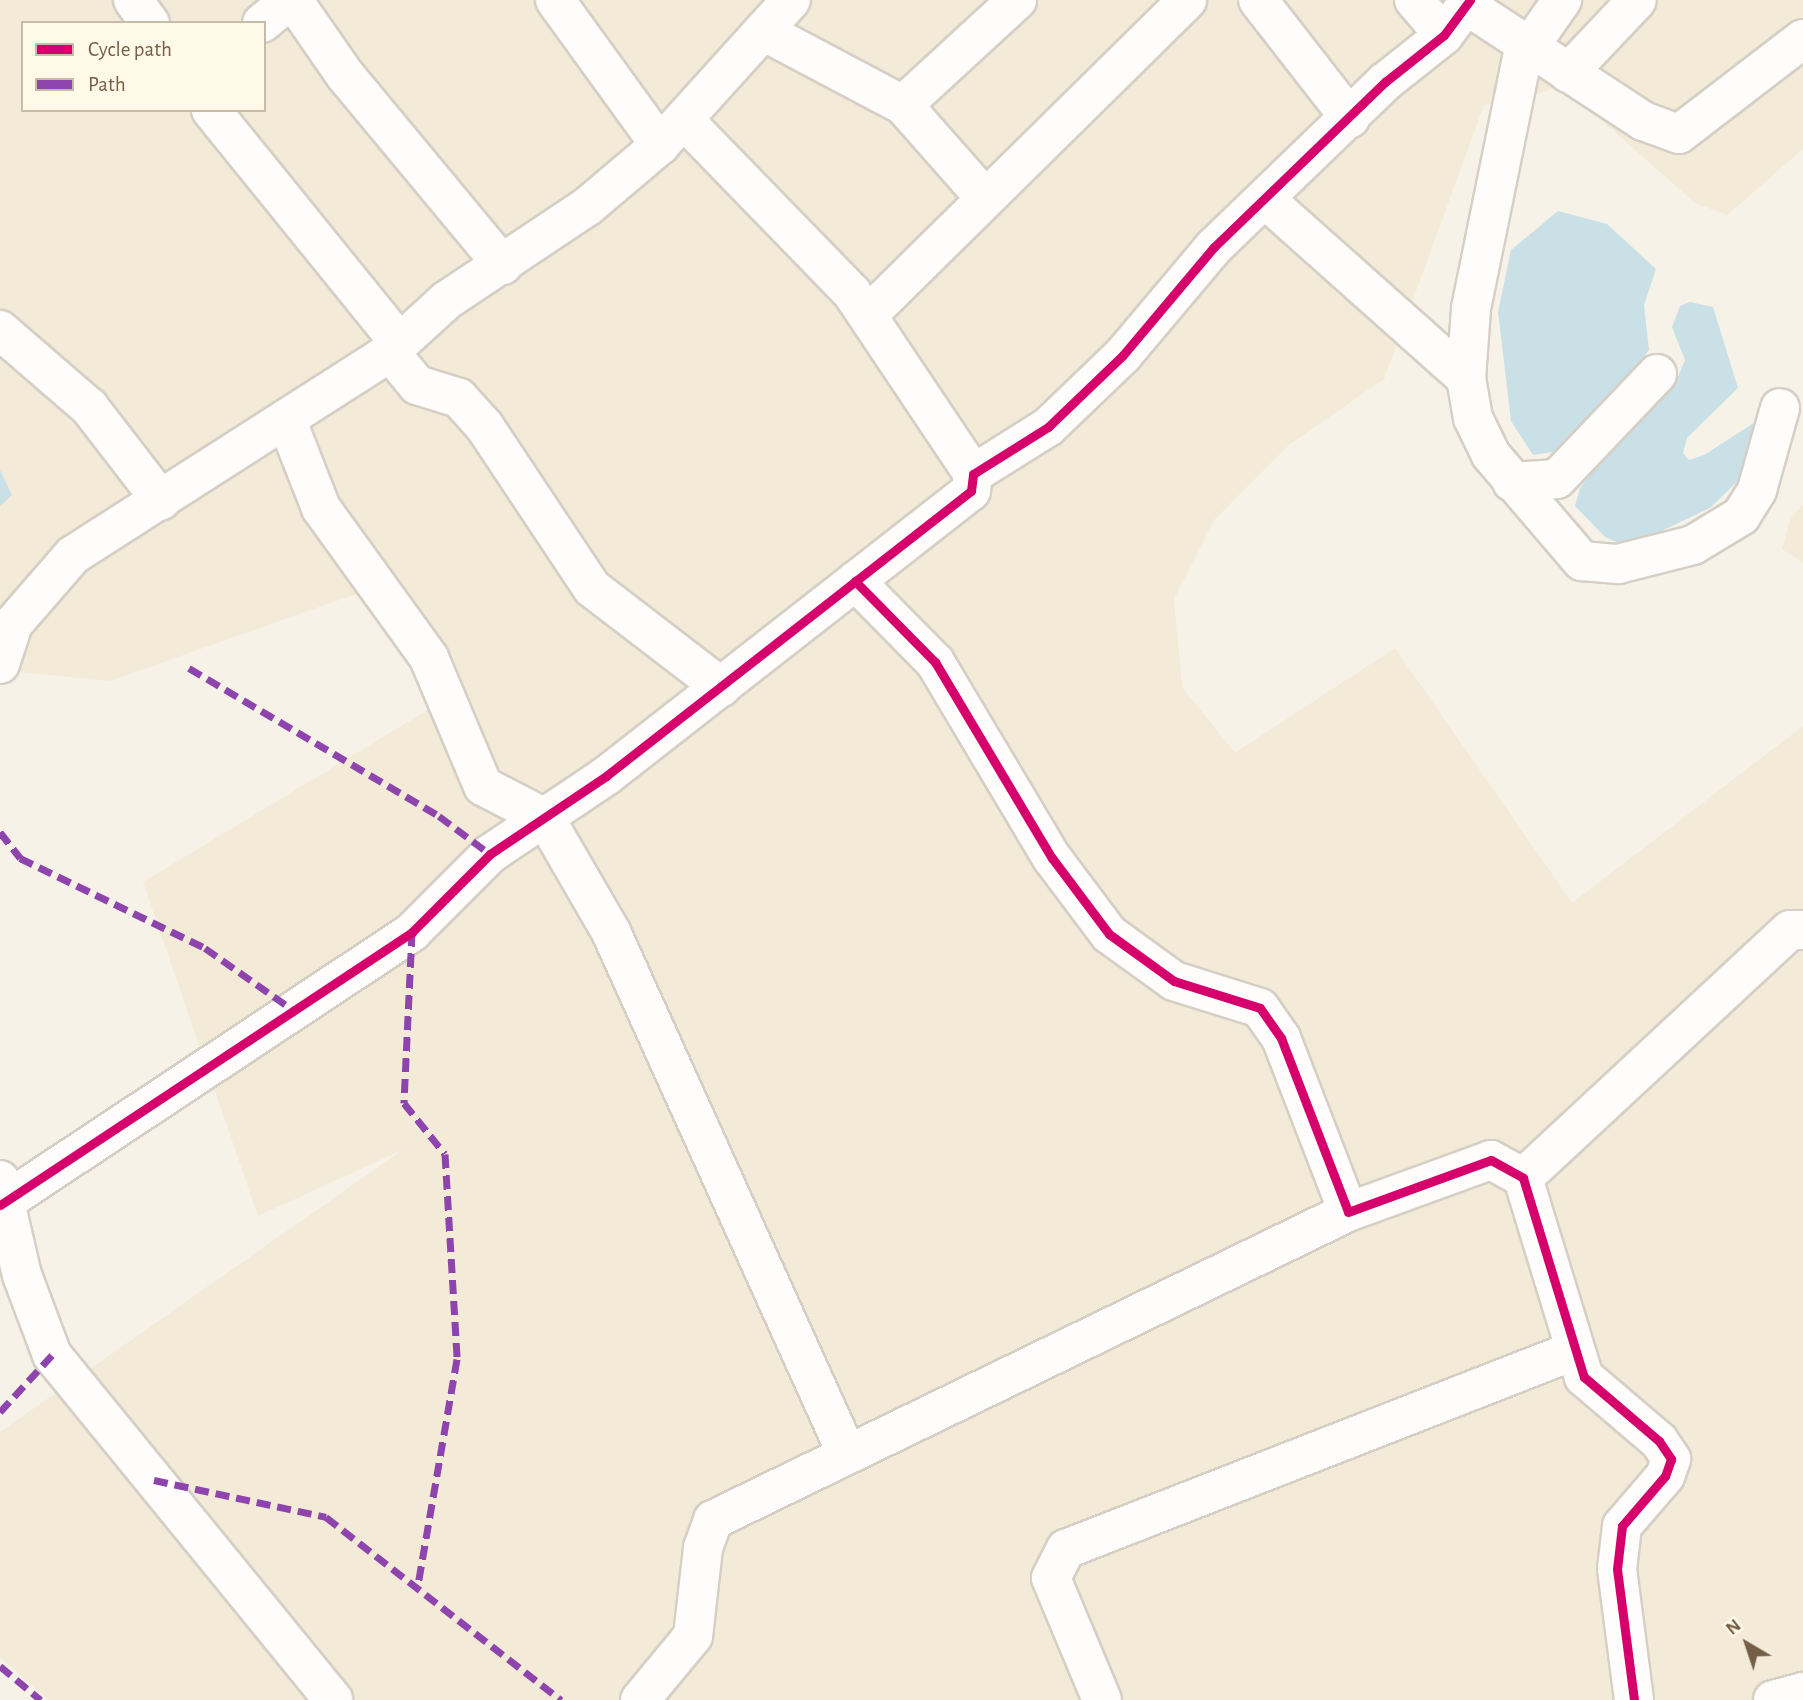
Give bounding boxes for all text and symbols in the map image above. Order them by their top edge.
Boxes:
legend [21,21,266,112]
text: Cycle path [88,39,172,60]
text: Path [88,74,126,95]
north arrow [1712,1609,1782,1679]
text: N [1722,1616,1745,1639]

